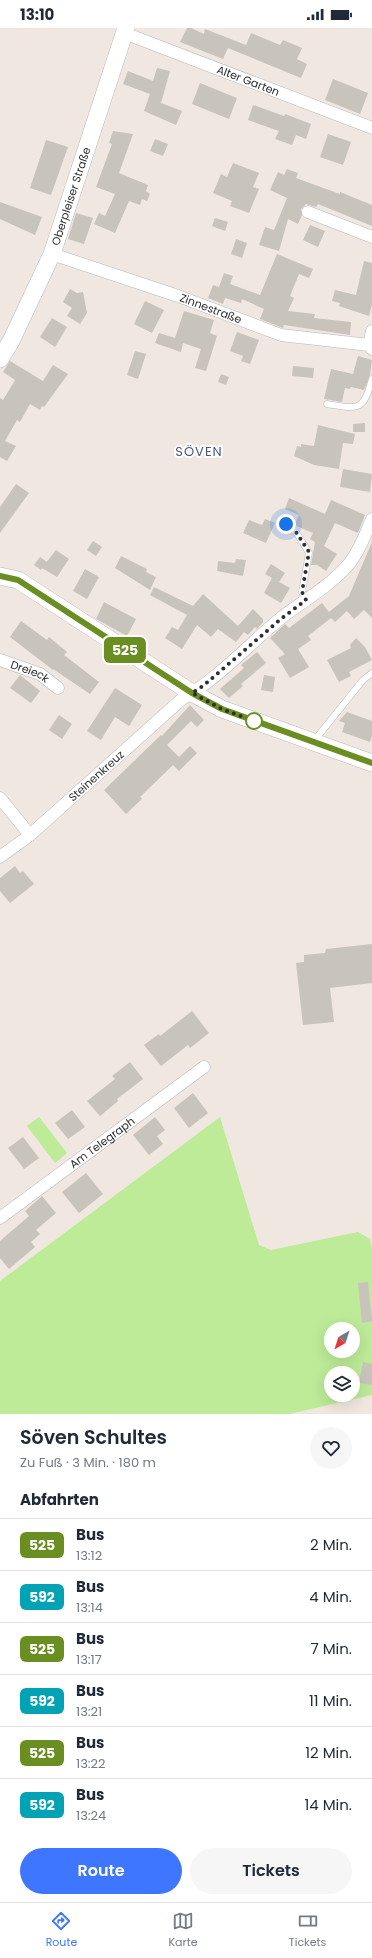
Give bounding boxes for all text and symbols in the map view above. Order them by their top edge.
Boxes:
text: 13:10 [20,4,54,25]
street label: Alter Garten [215,61,282,100]
street label: Oberpleiser Straße [47,145,95,248]
street label: Zinnestraße [178,289,244,328]
district label: SÖVEN [175,442,223,461]
your location [276,514,296,534]
line badge: 525 [102,637,148,663]
text: 525 [112,640,138,660]
street label: Dreieck [8,656,53,687]
unlabelled marker [245,712,263,730]
street label: Steinenkreuz [65,747,127,805]
street label: Am Telegraph [66,1113,138,1172]
north arrow [324,1322,360,1358]
map controls [324,1322,360,1402]
button: layers [324,1366,360,1402]
text: Söven Schultes [20,1424,167,1451]
button: heart [310,1427,352,1469]
text: Zu Fuß · 3 Min. · 180 m [20,1453,156,1472]
text: Abfahrten [20,1489,99,1510]
text: Bus [76,1524,104,1545]
text: 2 Min. [310,1534,352,1555]
text: 525 [29,1535,55,1555]
text: 13:12 [76,1546,102,1565]
text: Bus [76,1576,104,1597]
text: 4 Min. [309,1586,352,1607]
text: 592 [29,1587,55,1607]
text: 13:14 [76,1598,103,1617]
text: Bus [76,1628,104,1649]
text: 7 Min. [310,1638,352,1659]
text: 525 [29,1639,55,1659]
text: 13:17 [76,1650,102,1669]
text: Bus [76,1680,104,1701]
text: 11 Min. [309,1690,352,1711]
text: 592 [29,1691,55,1711]
text: 13:21 [76,1702,102,1721]
text: Bus [76,1732,104,1753]
text: 12 Min. [305,1742,352,1763]
text: 525 [29,1743,55,1763]
text: 13:22 [76,1754,106,1773]
text: Bus [76,1784,104,1805]
text: 14 Min. [304,1794,352,1815]
text: 592 [29,1795,55,1815]
text: 13:24 [76,1806,106,1825]
button: Route [20,1848,182,1894]
button: Tickets [190,1848,352,1894]
tab: Route [46,1910,77,1951]
tab: Karte [169,1910,197,1951]
tab: Tickets [289,1910,326,1951]

